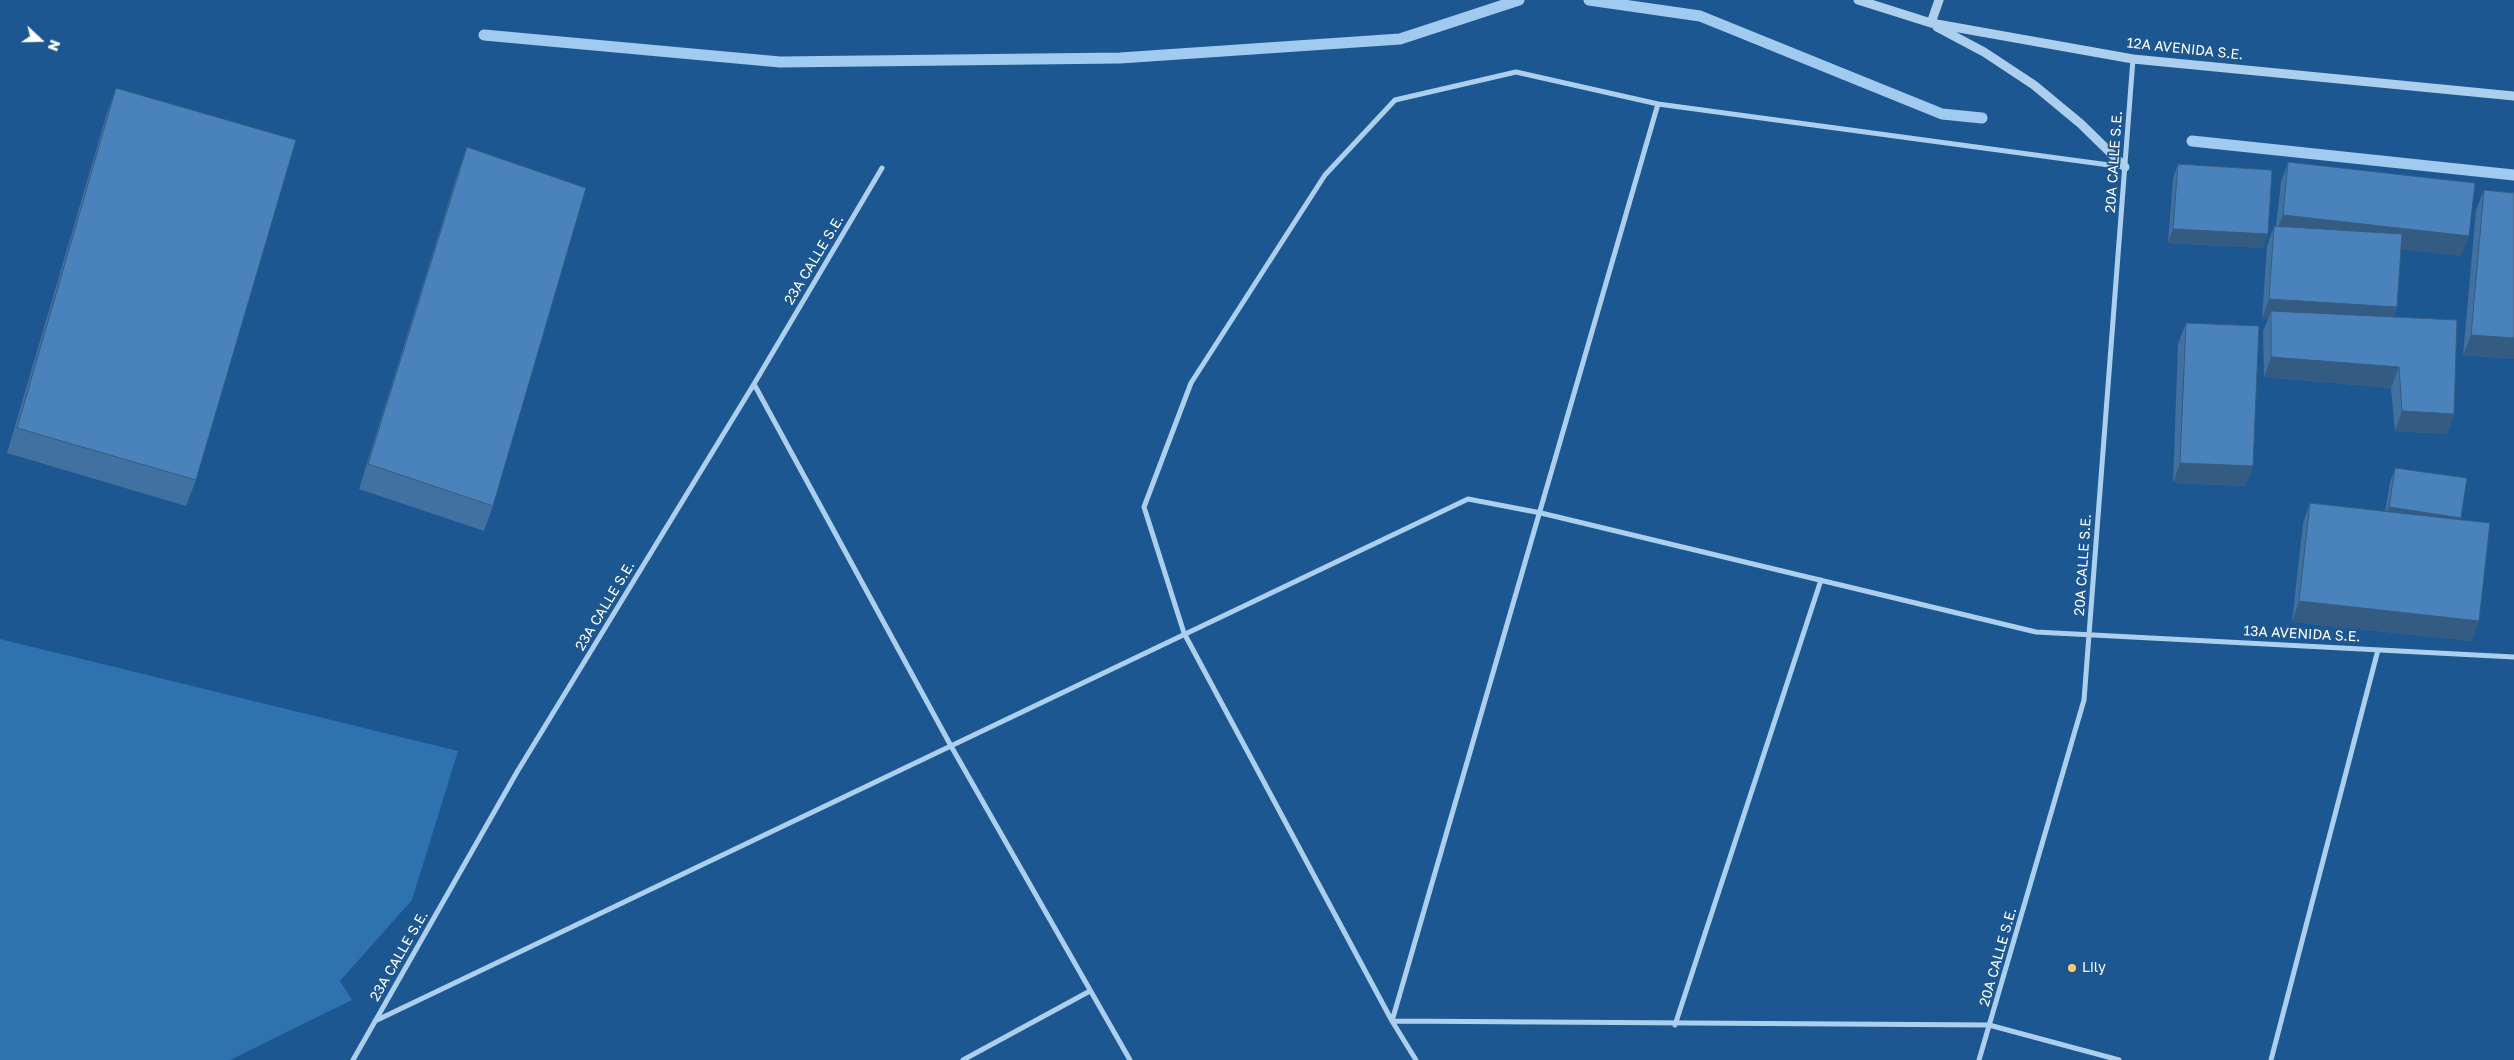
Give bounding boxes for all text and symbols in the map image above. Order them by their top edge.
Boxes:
north arrow [15,15,65,65]
street label: 12A AVENIDA S.E. [2126,35,2244,63]
text: N [45,38,64,54]
street label: 20A CALLE S.E. [2102,111,2126,213]
street label: 23A CALLE S.E. [781,212,847,308]
street label: 20A CALLE S.E. [2071,514,2095,616]
street label: 23A CALLE S.E. [572,558,638,654]
street label: 13A AVENIDA S.E. [2243,623,2361,645]
street label: 20A CALLE S.E. [1976,906,2020,1008]
street label: 23A CALLE S.E. [366,908,432,1004]
place label: Lily [2082,960,2106,976]
marker: Lily [2066,962,2078,974]

